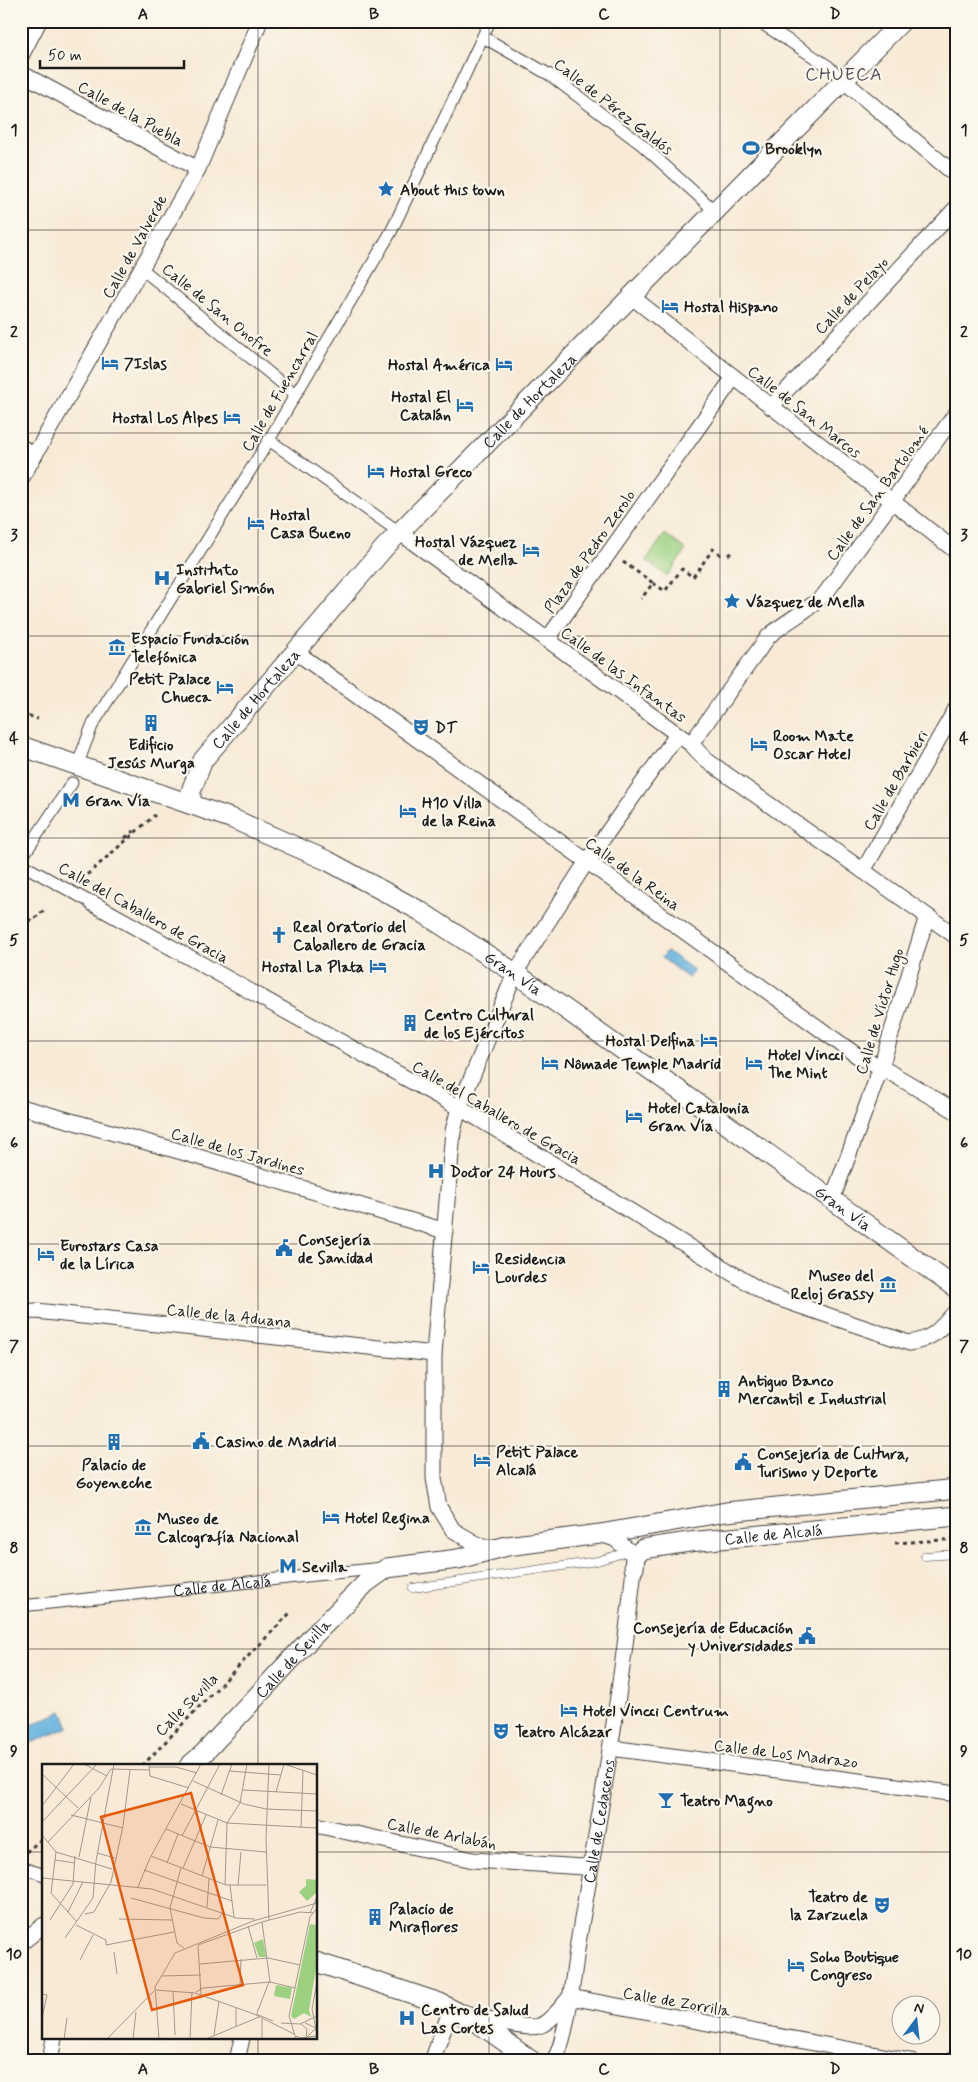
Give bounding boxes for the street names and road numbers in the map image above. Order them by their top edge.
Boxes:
street label: Calle de Pérez Galdós [549,54,677,160]
street label: Calle de la Puebla [74,77,187,152]
street label: Calle de Valverde [98,190,173,303]
street label: Calle de Pelayo [811,253,894,339]
street label: Calle de San Onofre [157,259,277,362]
street label: Calle de Fuencarral [237,328,323,456]
street label: Calle de Hortaleza [479,349,582,454]
street label: Calle de San Marcos [743,361,865,463]
street label: Calle de San Bartolomé [822,422,934,566]
street label: Plaza de Pedro Zerolo [540,486,641,618]
street label: Calle de las Infantas [556,622,690,728]
street label: Calle de Hortaleza [208,645,305,754]
street label: Calle de Barbieri [859,726,934,835]
street label: Calle de la Reina [580,833,684,916]
street label: Calle del Caballero de Gracia [54,858,232,969]
street label: Calle de Víctor Hugo [851,946,911,1078]
street label: Gran Vía [480,947,546,1001]
street label: Calle del Caballero de Gracia [408,1056,585,1170]
street label: Calle de los Jardines [168,1123,307,1182]
street label: Gran Vía [810,1182,875,1237]
street label: Calle de la Aduana [165,1299,293,1334]
street label: Calle de Alcalá [724,1520,824,1551]
street label: Calle de Alcalá [172,1571,272,1602]
street label: Calle de Sevilla [251,1614,337,1703]
street label: Calle Sevilla [151,1669,223,1741]
street label: Calle de Los Madrazo [713,1735,859,1774]
street label: Calle de Cedaceros [579,1758,620,1885]
street label: Calle de Arlabán [385,1814,498,1855]
street label: Calle de Zorrilla [621,1983,733,2022]

